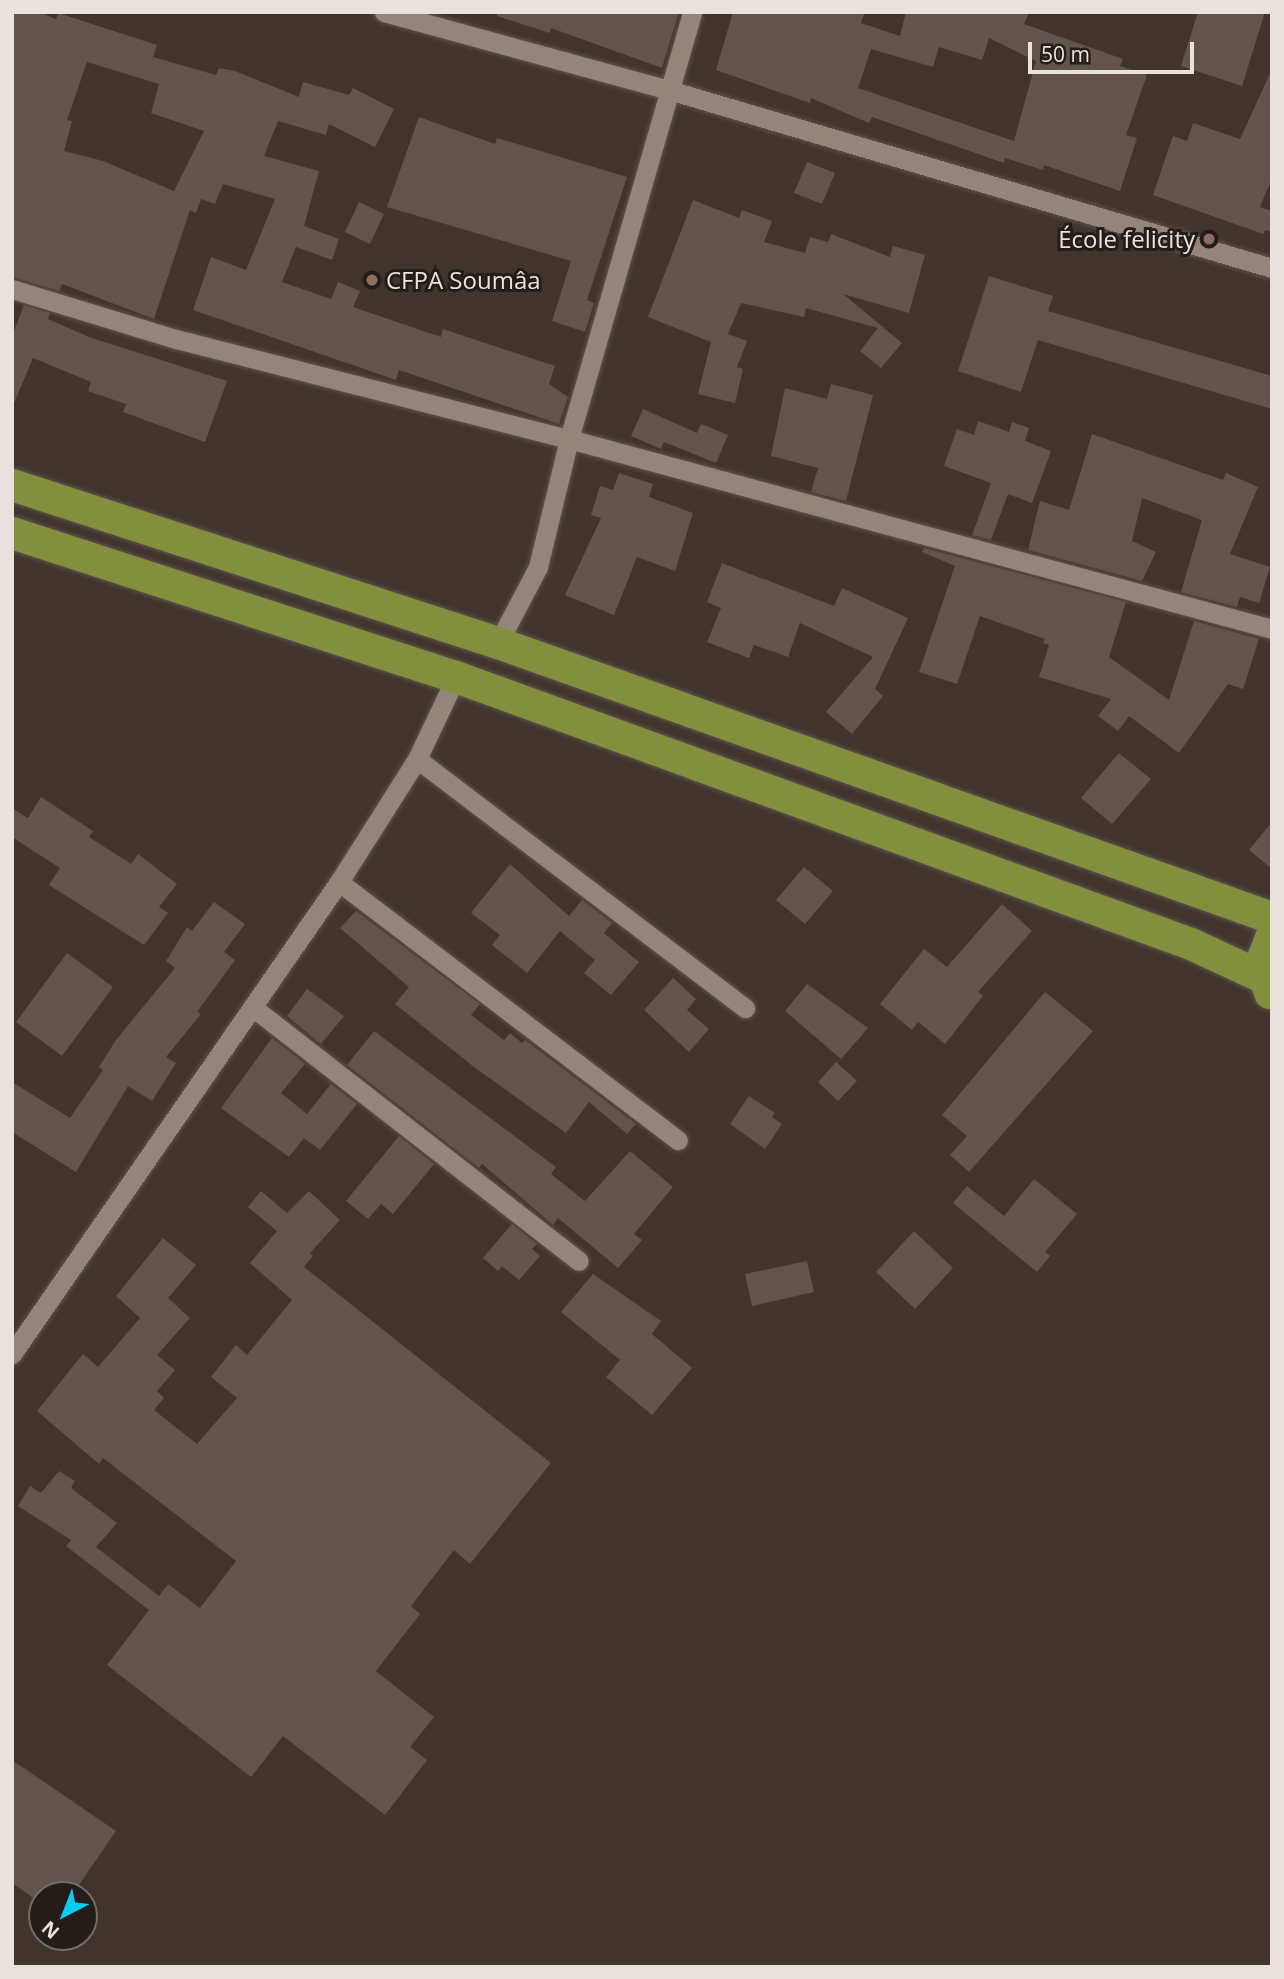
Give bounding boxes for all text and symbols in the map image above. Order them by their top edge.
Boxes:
scale bar [1032,28,1198,72]
text: 50 m [1041,40,1090,68]
place label: École felicity [1058,225,1195,253]
marker: École felicity [1201,231,1217,247]
place label: CFPA Soumâa [386,266,541,294]
marker: CFPA Soumâa [364,272,380,288]
north arrow [28,1881,98,1951]
text: N [36,1915,65,1945]

